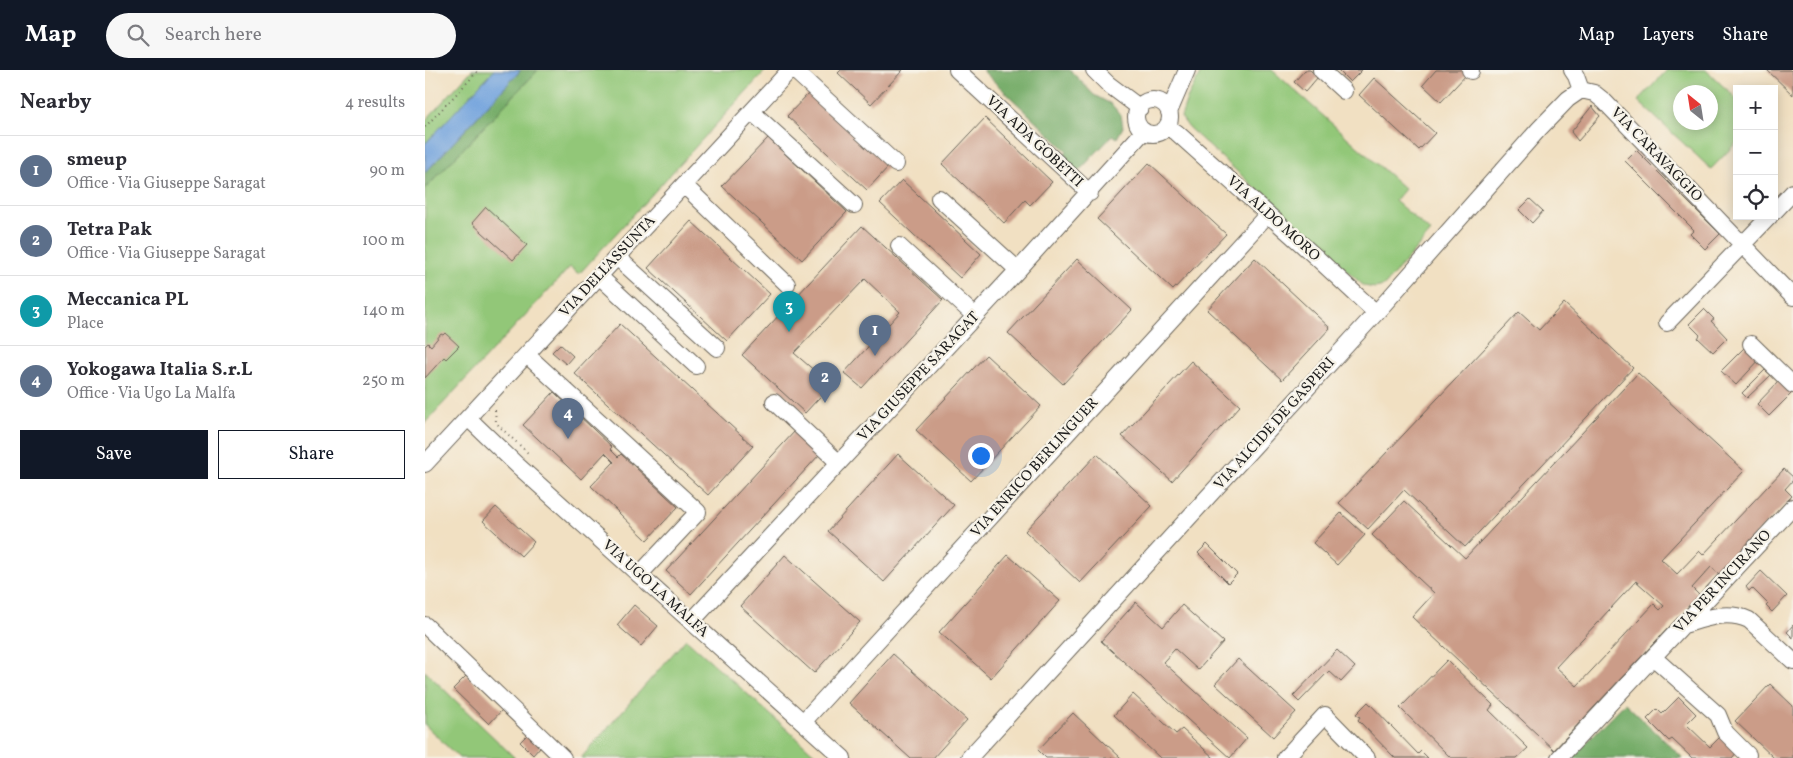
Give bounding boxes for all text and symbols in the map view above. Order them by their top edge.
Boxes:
search box [106,13,456,58]
text: Map [25,18,76,52]
icon: search [124,21,152,49]
text: Search here [164,22,262,48]
text: Map [1578,23,1614,48]
text: Layers [1642,23,1694,48]
text: Share [1722,23,1768,48]
north arrow [1673,85,1718,130]
map controls [1733,85,1778,220]
button: + [1733,85,1778,130]
text: Nearby [20,88,91,117]
street label: VIA ADA GOBETTI [981,91,1087,193]
text: 4 results [345,92,405,114]
street label: VIA CARAVAGGIO [1605,103,1707,207]
button: − [1733,130,1778,175]
text: smeup [67,147,127,173]
text: 1 [33,160,39,182]
text: 90 m [369,160,405,182]
street label: VIA ALDO MORO [1222,171,1324,267]
text: Office · Via Giuseppe Saragat [67,173,266,195]
button: locate [1733,175,1778,220]
street label: VIA DELL'ASSUNTA [555,211,661,323]
text: Tetra Pak [67,217,152,243]
text: 2 [32,230,40,252]
text: 100 m [362,230,405,252]
text: Office · Via Giuseppe Saragat [67,243,266,265]
text: Meccanica PL [67,287,188,313]
pin: 3 [773,291,805,332]
text: 3 [32,300,40,322]
text: 140 m [363,300,405,322]
street label: VIA GIUSEPPE SARAGAT [853,307,985,446]
text: Place [67,313,104,335]
pin: 1 [859,315,891,356]
street label: VIA ALCIDE DE GASPERI [1210,353,1340,495]
text: Yokogawa Italia S.r.L [67,357,253,383]
pin: 2 [809,362,841,403]
text: 4 [31,370,41,392]
text: 250 m [362,370,405,392]
text: Office · Via Ugo La Malfa [67,383,236,405]
street label: VIA ENRICO BERLINGUER [966,393,1104,543]
pin: 4 [552,398,584,439]
button: Save [20,430,208,479]
button: Share [218,430,405,479]
your location [968,443,994,469]
street label: VIA PER INCIRANO [1669,526,1777,638]
street label: VIA UGO LA MALFA [597,535,713,643]

